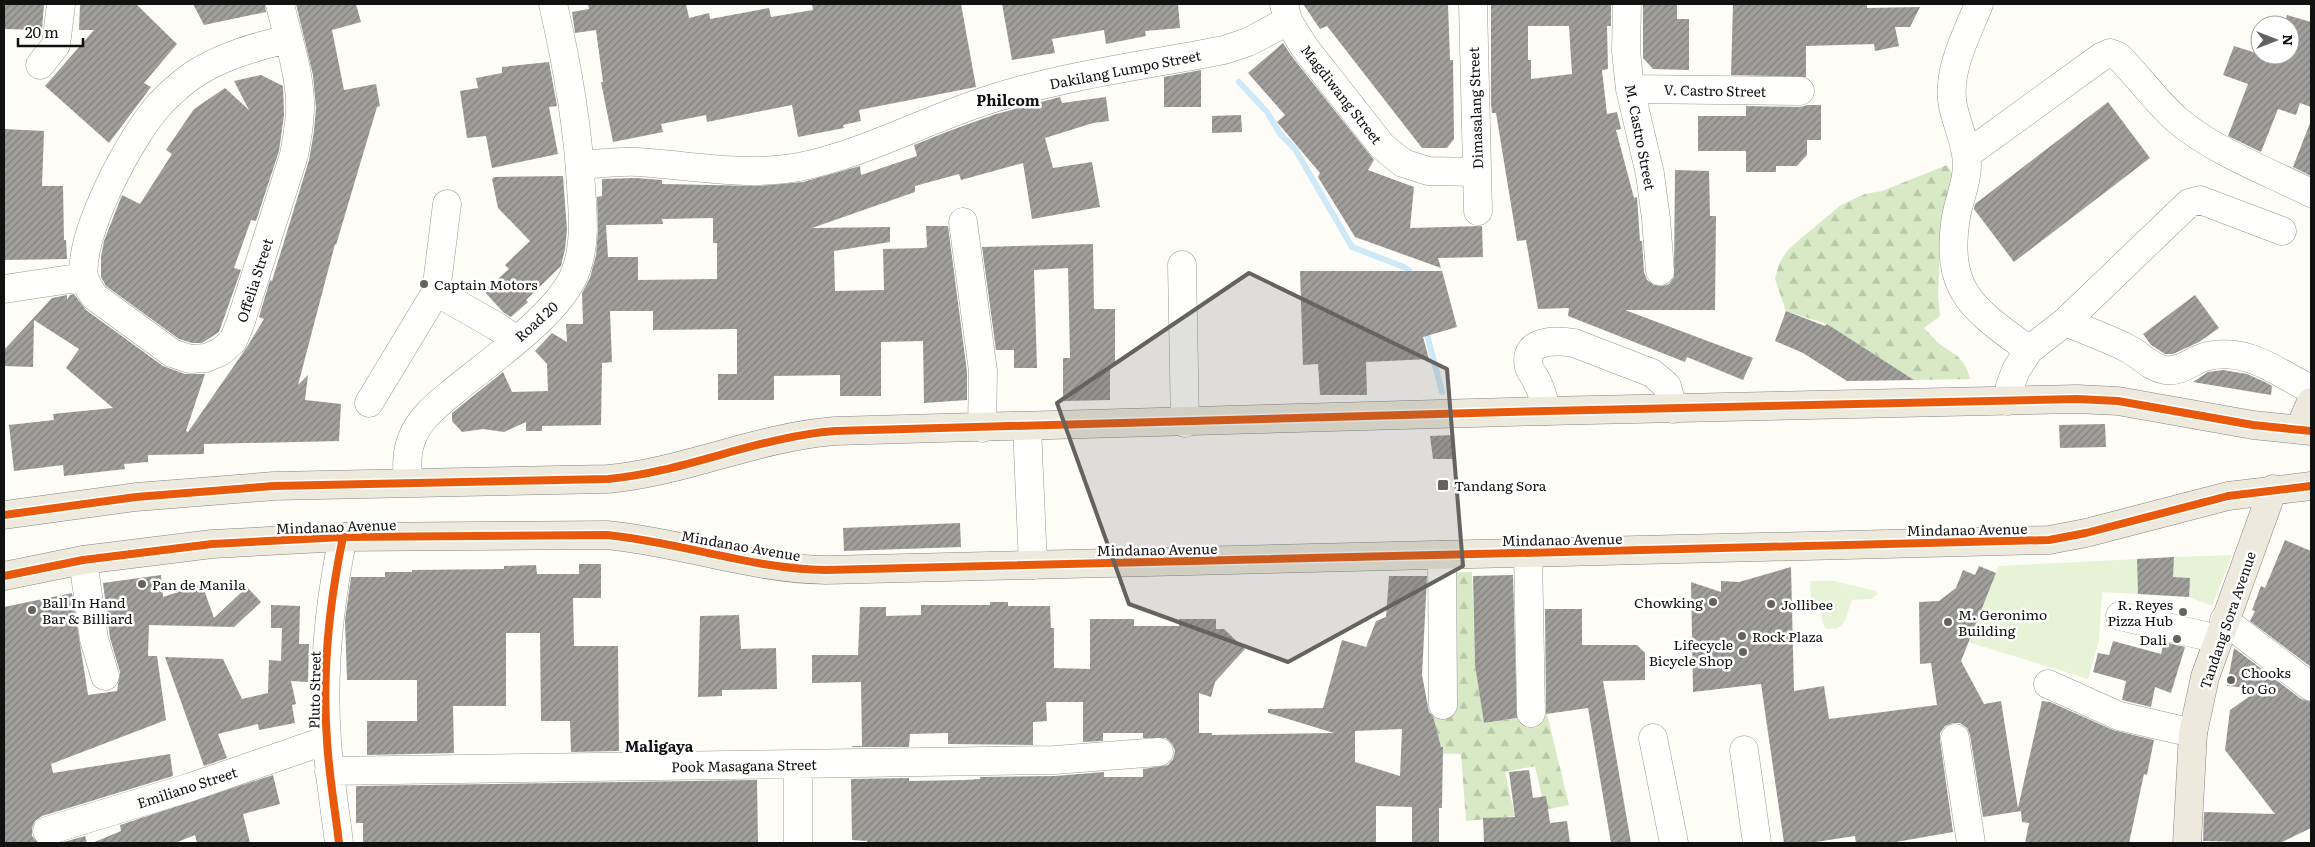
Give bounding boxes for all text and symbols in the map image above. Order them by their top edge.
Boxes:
scale bar [18,15,82,47]
north arrow [2250,15,2300,65]
text: 20 m [25,20,59,43]
text: N [2279,34,2299,46]
street label: Magdiwang Street [1297,40,1387,148]
street label: Dakilang Lumpo Street [1047,44,1203,94]
street label: Dimasalang Street [1463,46,1487,169]
street label: V. Castro Street [1664,79,1767,101]
street label: M. Castro Street [1621,82,1661,192]
district label: Philcom [976,88,1040,111]
street label: Offelia Street [231,235,277,325]
place label: Captain Motors [434,274,538,294]
marker: Captain Motors [418,278,430,290]
street label: Road 20 [510,296,562,346]
place label: Tandang Sora [1454,475,1547,495]
marker: Tandang Sora [1436,478,1450,492]
street label: Mindanao Avenue [275,514,397,538]
street label: Mindanao Avenue [1907,518,2027,540]
street label: Mindanao Avenue [680,525,802,565]
street label: Mindanao Avenue [1502,528,1622,550]
street label: Mindanao Avenue [1097,538,1217,560]
street label: Tandang Sora Avenue [2194,548,2260,692]
place label: Pan de Manila [152,574,246,594]
marker: Pan de Manila [136,578,148,590]
place label: Ball In Hand Bar & Billiard [42,592,133,628]
place label: Chowking [1634,592,1703,612]
place label: Jollibee [1781,594,1833,614]
place label: R. Reyes Pizza Hub [2107,594,2173,630]
marker: Chowking [1707,596,1719,608]
marker: Jollibee [1765,598,1777,610]
marker: Ball In Hand Bar & Billiard [26,604,38,616]
place label: M. Geronimo Building [1958,604,2047,640]
marker: R. Reyes Pizza Hub [2177,606,2189,618]
marker: M. Geronimo Building [1942,616,1954,628]
place label: Rock Plaza [1752,626,1824,646]
place label: Dali [2139,629,2167,649]
marker: Rock Plaza [1736,630,1748,642]
marker: Dali [2171,633,2183,645]
place label: Lifecycle Bicycle Shop [1649,634,1733,670]
marker: Lifecycle Bicycle Shop [1737,646,1749,658]
street label: Pluto Street [303,650,325,729]
place label: Chooks to Go [2241,662,2291,698]
marker: Chooks to Go [2225,674,2237,686]
district label: Maligaya [625,734,694,757]
street label: Pook Masagana Street [671,754,817,776]
street label: Emiliano Street [134,761,240,813]

